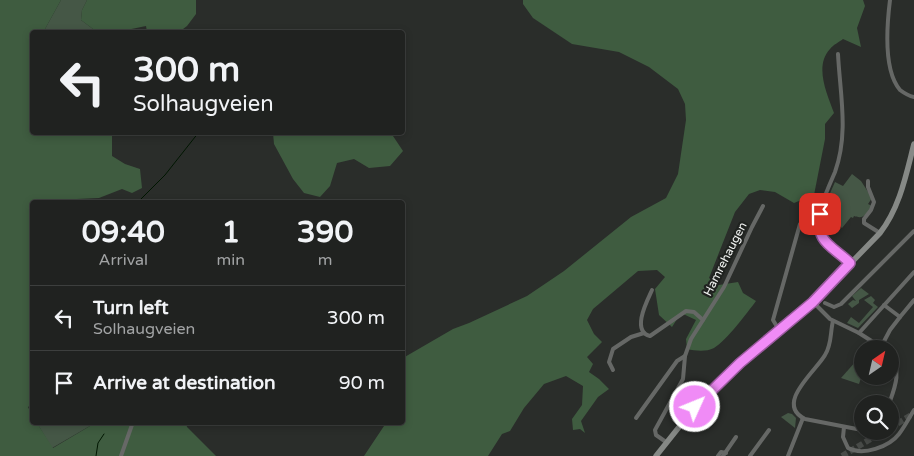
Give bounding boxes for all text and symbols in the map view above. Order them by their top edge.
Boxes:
text: 300 m [133,49,240,91]
icon: left [50,50,115,115]
text: Solhaugveien [133,91,274,117]
pin [799,193,841,235]
icon: arrive [806,200,834,228]
text: 09:40 [82,214,165,251]
text: 1 [221,214,240,251]
text: 390 [297,214,353,251]
street label: Hamrehaugen [700,220,750,298]
text: Arrival [99,250,148,270]
text: min [217,250,245,270]
text: m [318,250,332,270]
text: Turn left [93,297,169,319]
icon: left [50,304,78,332]
text: 300 m [327,307,385,329]
text: Solhaugveien [93,319,195,339]
north arrow [854,340,899,385]
map controls [854,340,899,440]
icon: arrive [50,369,78,397]
text: Arrive at destination [93,372,276,394]
text: 90 m [339,372,385,394]
position arrow [668,380,720,432]
button: search [854,395,899,440]

